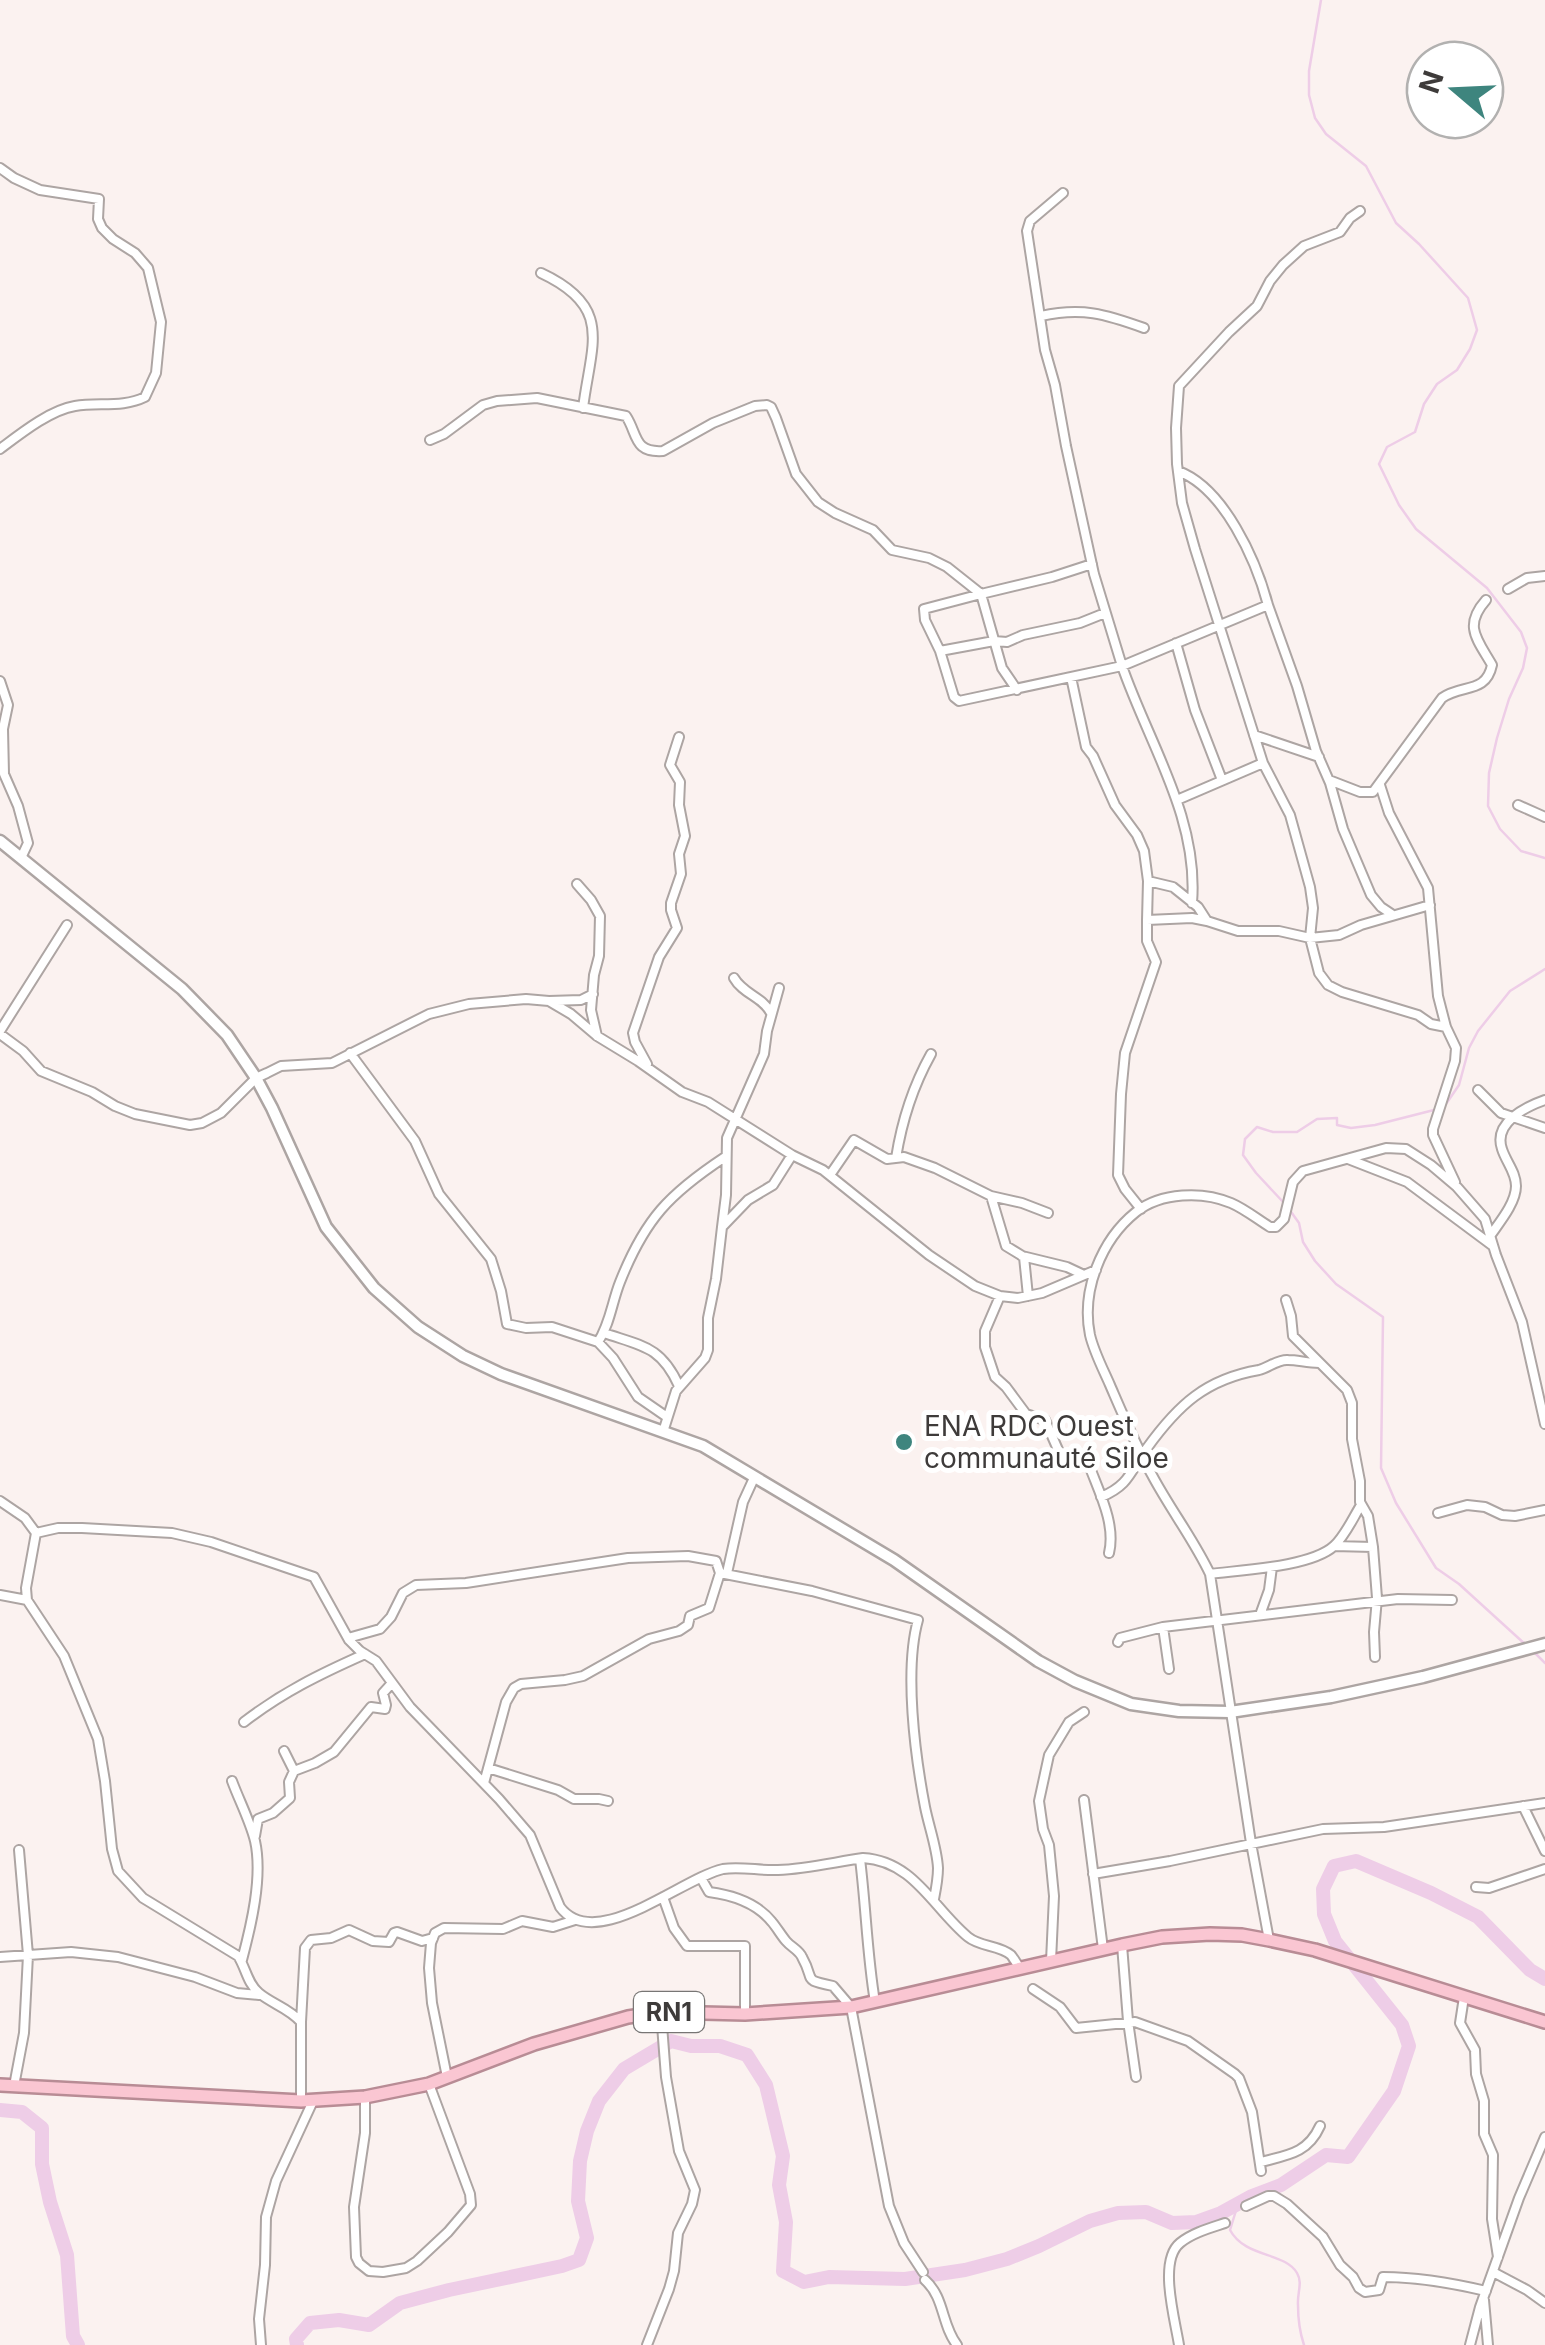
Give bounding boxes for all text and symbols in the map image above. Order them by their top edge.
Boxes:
north arrow [1405,40,1505,140]
text: N [1412,66,1451,97]
place label: ENA RDC Ouest communauté Siloe [924,1409,1169,1475]
marker: ENA RDC Ouest communauté Siloe [893,1431,915,1453]
road number: RN1 [634,1992,704,2032]

